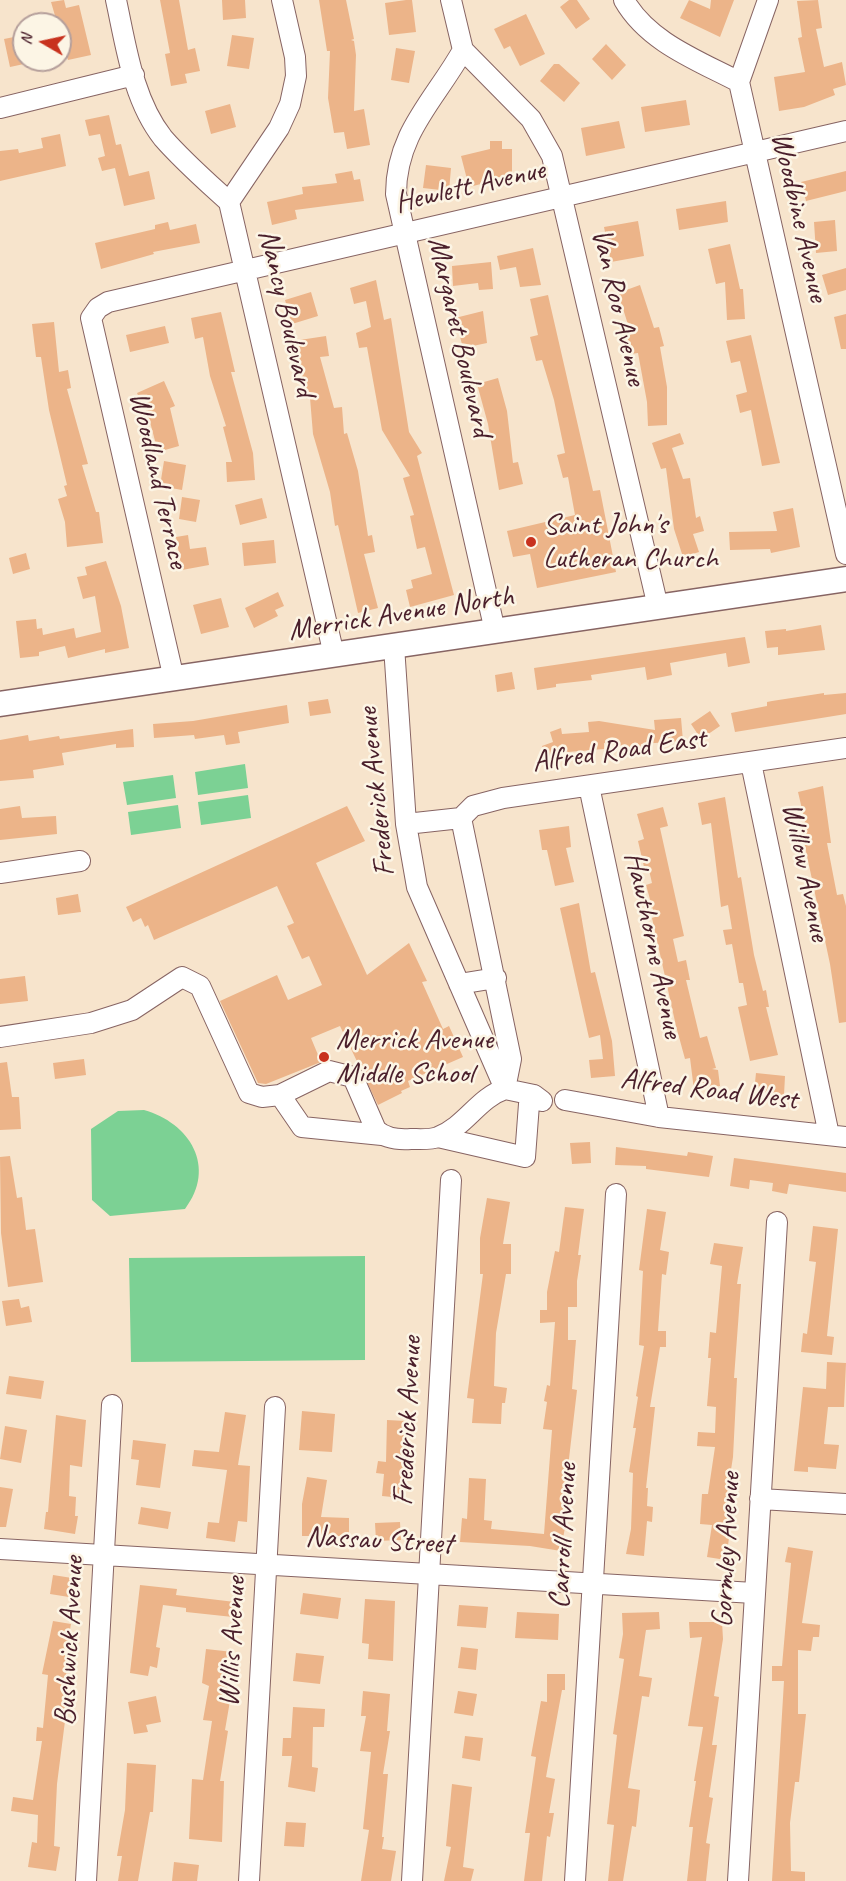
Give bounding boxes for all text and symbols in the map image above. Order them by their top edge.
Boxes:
north arrow [12,12,72,72]
text: N [16,33,37,46]
street label: Woodbine Avenue [762,129,836,305]
street label: Hewlett Avenue [391,152,549,222]
street label: Van Roo Avenue [582,225,654,389]
street label: Nancy Boulevard [249,226,323,400]
street label: Margaret Boulevard [419,234,499,440]
street label: Woodland Terrace [120,388,196,572]
place label: Saint John's Lutheran Church [543,507,718,578]
marker: Saint John's Lutheran Church [524,535,538,549]
street label: Merrick Avenue North [286,578,516,650]
street label: Frederick Avenue [350,706,404,878]
street label: Alfred Road East [530,721,708,781]
street label: Willow Avenue [773,800,837,944]
street label: Hawthorne Avenue [616,849,690,1041]
place label: Merrick Avenue Middle School [336,1022,493,1092]
marker: Merrick Avenue Middle School [317,1050,331,1064]
street label: Alfred Road West [619,1061,799,1119]
street label: Frederick Avenue [386,1335,430,1507]
street label: Carroll Avenue [542,1462,586,1610]
street label: Gormley Avenue [705,1471,749,1629]
street label: Nassau Street [305,1519,453,1563]
street label: Bushwick Avenue [48,1555,92,1727]
street label: Willis Avenue [212,1576,254,1708]

